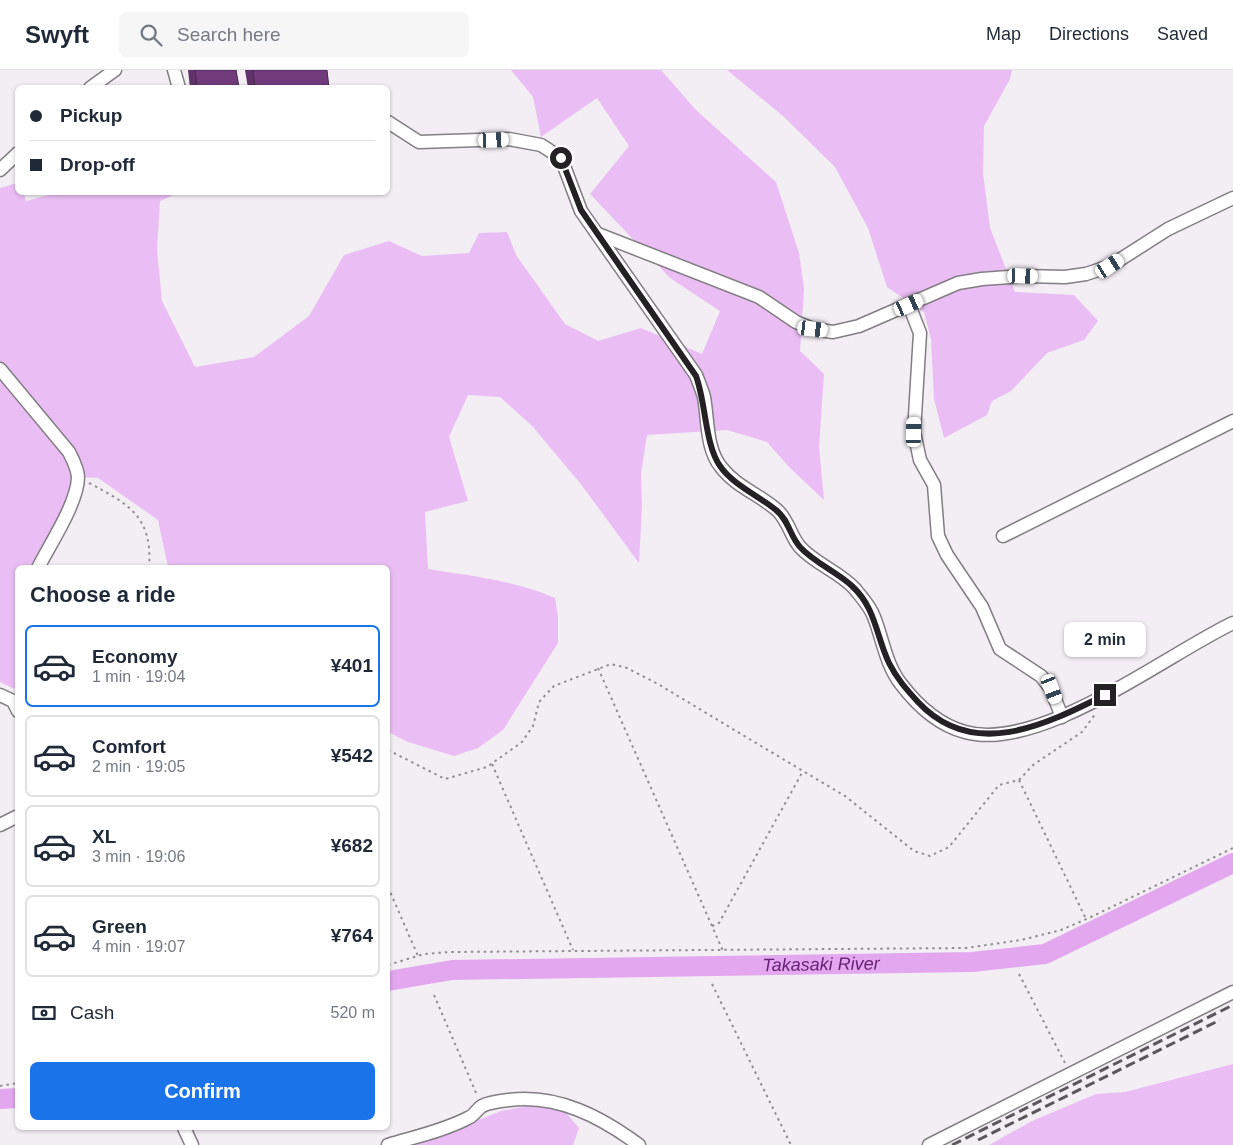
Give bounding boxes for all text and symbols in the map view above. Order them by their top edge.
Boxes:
search box [119,12,469,57]
text: Swyft [25,21,89,48]
icon: search [137,21,165,49]
text: Search here [177,24,281,45]
text: Map [986,24,1021,44]
text: Directions [1049,24,1129,44]
text: Saved [1157,24,1208,44]
text: Pickup [60,105,122,126]
car [478,132,509,148]
route start [550,147,572,169]
text: Drop-off [60,154,135,175]
car [1093,252,1126,280]
car [1007,268,1038,284]
car [892,292,925,318]
car [797,320,828,338]
car [906,417,921,447]
text: Choose a ride [30,582,175,607]
callout: 2 min [1064,622,1146,658]
text: 2 min [1084,631,1126,648]
icon: car [32,644,77,689]
text: Economy [92,646,178,667]
text: ¥401 [331,655,373,676]
text: 1 min · 19:04 [92,668,185,685]
car [1039,672,1064,706]
route end [1094,684,1116,706]
icon: car [32,734,77,779]
text: Comfort [92,736,166,757]
text: ¥542 [331,745,373,766]
text: 2 min · 19:05 [92,758,185,775]
icon: car [32,824,77,869]
text: XL [92,826,116,847]
text: ¥682 [331,835,373,856]
text: 3 min · 19:06 [92,848,185,865]
icon: car [32,914,77,959]
text: Green [92,916,147,937]
text: ¥764 [331,925,373,946]
text: 4 min · 19:07 [92,938,185,955]
water label: Takasaki River [762,953,881,975]
icon: cash [30,999,58,1027]
text: Cash [70,1002,114,1023]
text: 520 m [331,1004,375,1021]
button: Confirm [30,1062,375,1120]

